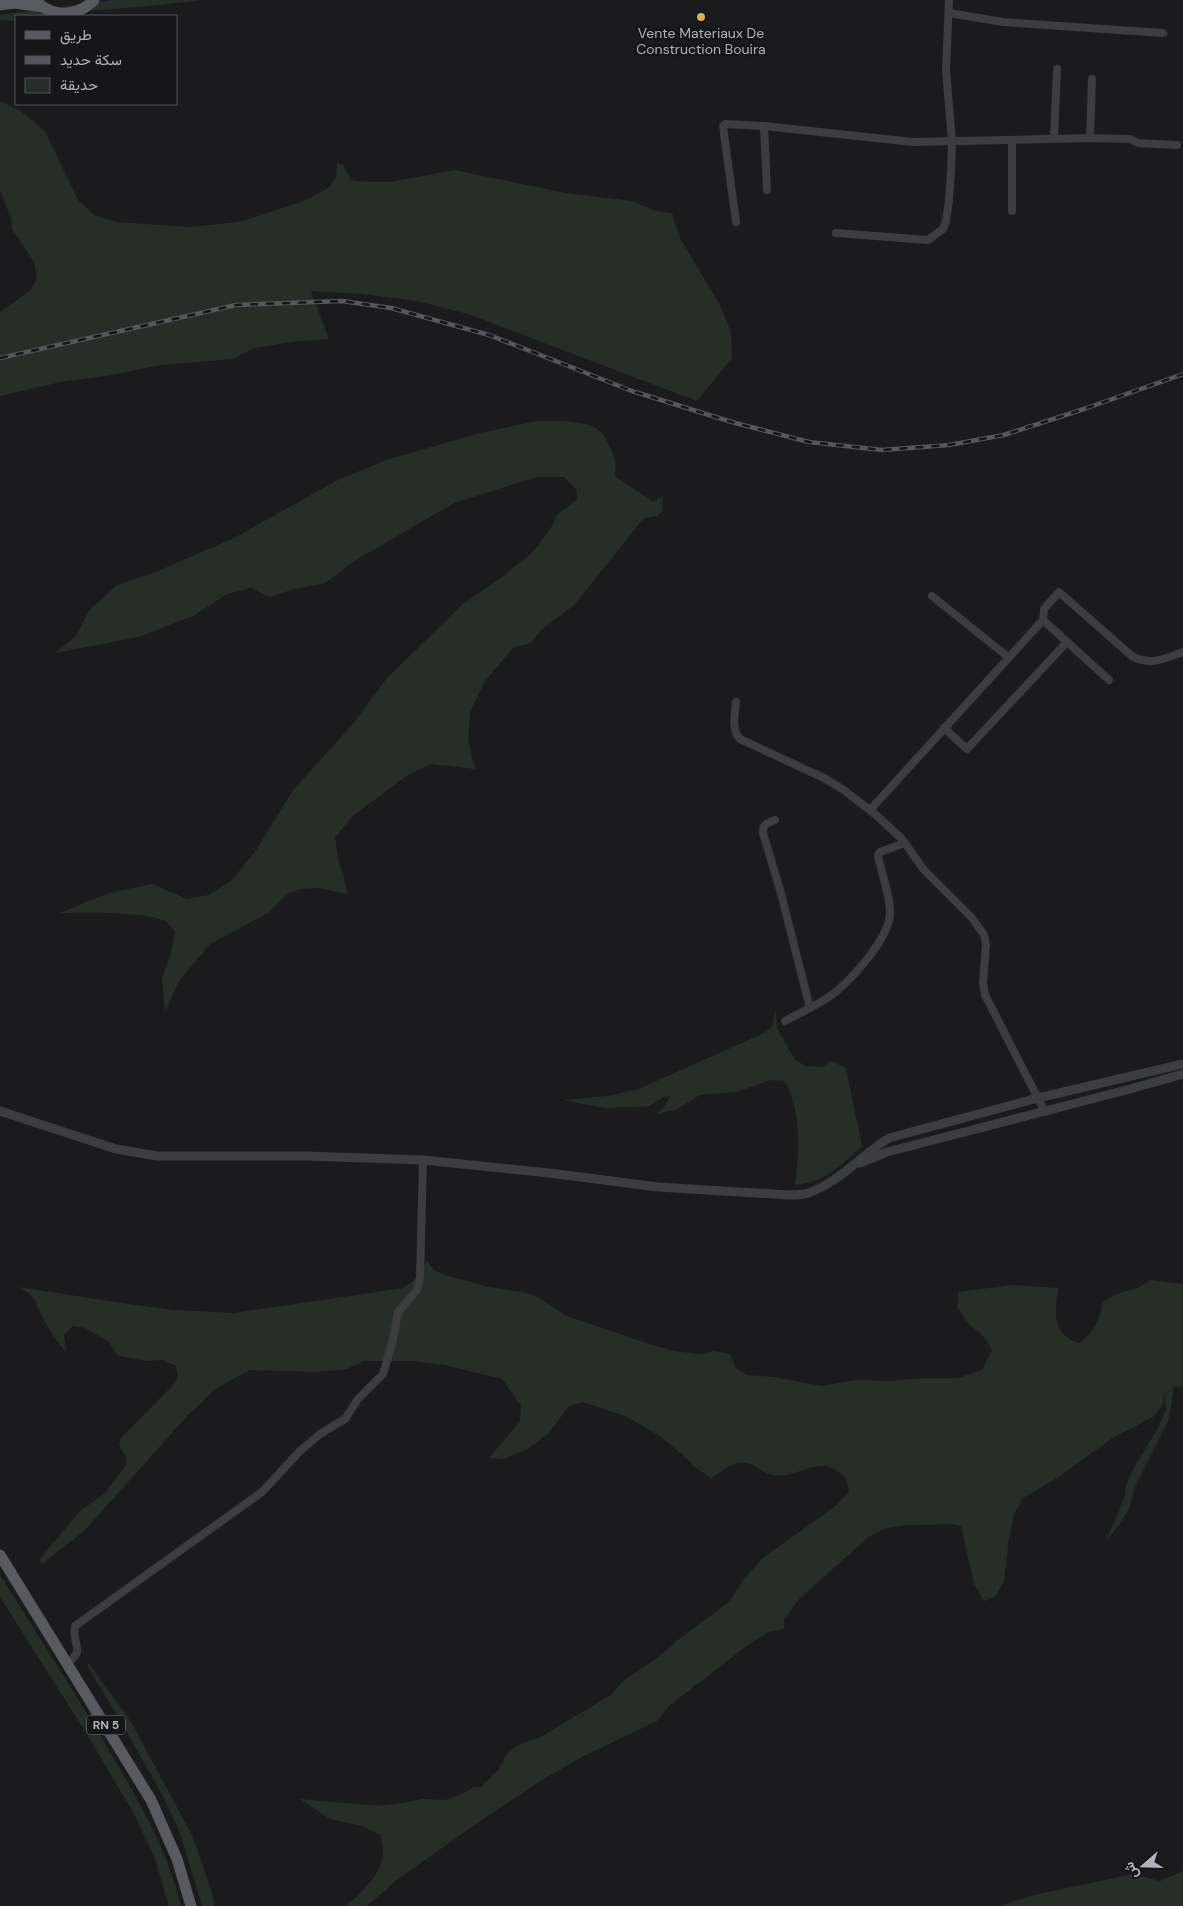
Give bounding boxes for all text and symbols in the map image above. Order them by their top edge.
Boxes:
marker: Vente Materiaux De Construction Bouira [695,11,707,23]
legend [15,15,178,105]
place label: Vente Materiaux De Construction Bouira [636,24,766,58]
text: طريق [60,25,92,45]
text: سكة حديد [60,50,122,70]
text: حديقة [60,75,98,95]
road number: RN 5 [87,1716,125,1734]
north arrow [1118,1841,1168,1891]
text: ش [1119,1859,1142,1881]

